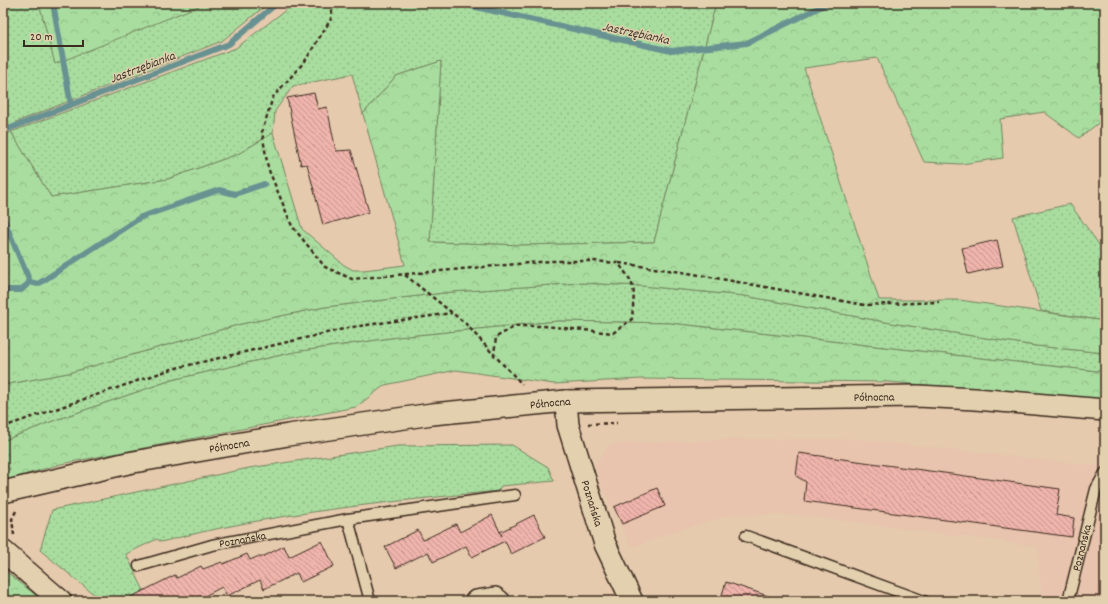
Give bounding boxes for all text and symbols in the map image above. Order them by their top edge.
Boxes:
water label: Jastrzębianka [600,18,672,51]
scale bar [24,22,83,48]
text: 20 m [30,29,53,46]
water label: Jastrzębianka [108,47,179,89]
street label: Północna [854,389,895,407]
street label: Północna [529,394,571,414]
street label: Północna [208,435,251,459]
street label: Poznańska [576,478,606,529]
street label: Poznańska [1069,522,1097,573]
street label: Poznańska [218,528,268,553]

